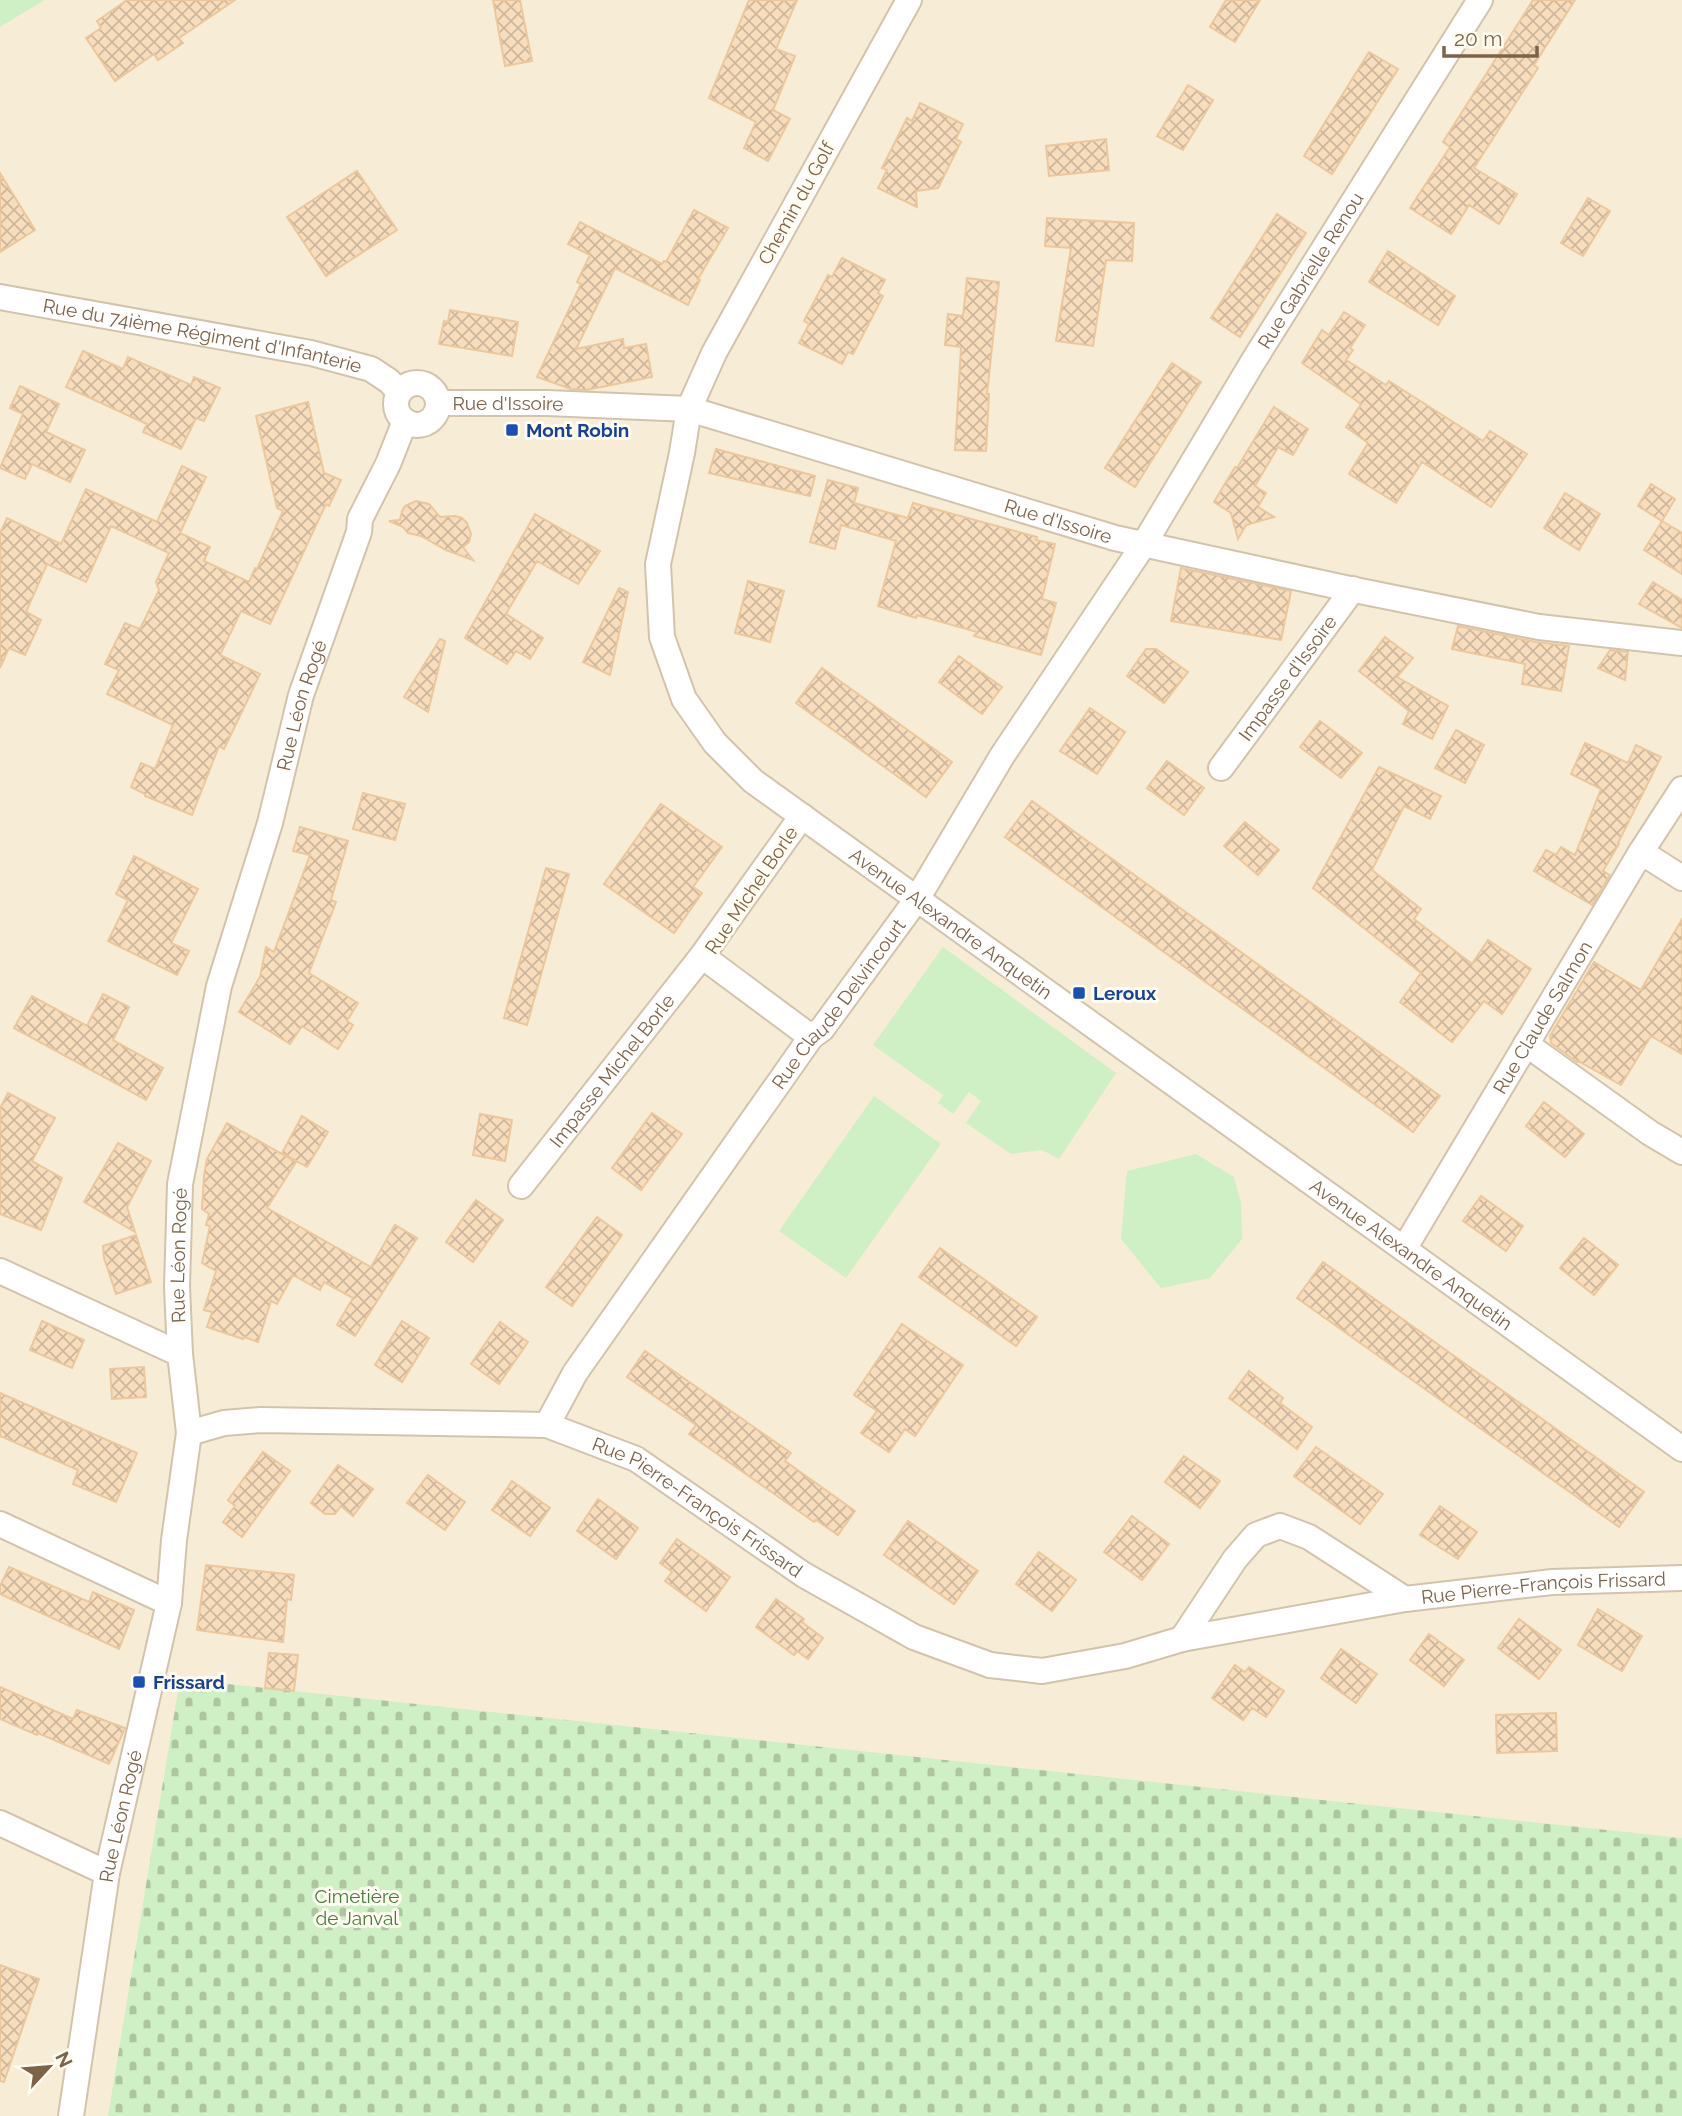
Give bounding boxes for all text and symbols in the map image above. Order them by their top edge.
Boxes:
scale bar [1444,14,1537,58]
text: 20 m [1454,26,1502,51]
street label: Chemin du Golf [753,137,839,268]
street label: Rue Gabrielle Renou [1253,188,1368,353]
street label: Rue du 74ième Régiment d'Infanterie [41,294,364,377]
street label: Rue d'Issoire [452,392,564,415]
place label: Mont Robin [526,419,629,441]
marker: Mont Robin [504,422,520,438]
street label: Rue d'Issoire [1002,494,1115,547]
street label: Impasse d'Issoire [1234,611,1341,745]
street label: Rue Léon Rogé [272,637,331,773]
street label: Rue Michel Borle [700,822,802,958]
street label: Avenue Alexandre Anquetin [845,843,1056,1003]
street label: Rue Claude Delvincourt [767,914,910,1093]
street label: Rue Claude Salmon [1488,937,1596,1098]
place label: Leroux [1093,982,1157,1004]
marker: Leroux [1071,985,1087,1001]
street label: Impasse Michel Borle [545,990,679,1151]
street label: Avenue Alexandre Anquetin [1306,1174,1517,1335]
street label: Rue Léon Rogé [166,1188,191,1324]
street label: Rue Pierre-François Frissard [589,1432,807,1582]
street label: Rue Pierre-François Frissard [1420,1568,1666,1608]
place label: Frissard [153,1671,225,1693]
marker: Frissard [131,1674,147,1690]
street label: Rue Léon Rogé [95,1748,146,1884]
park label: Cimetière de Janval [315,1885,399,1929]
north arrow [14,2032,84,2102]
text: N [51,2048,77,2071]

